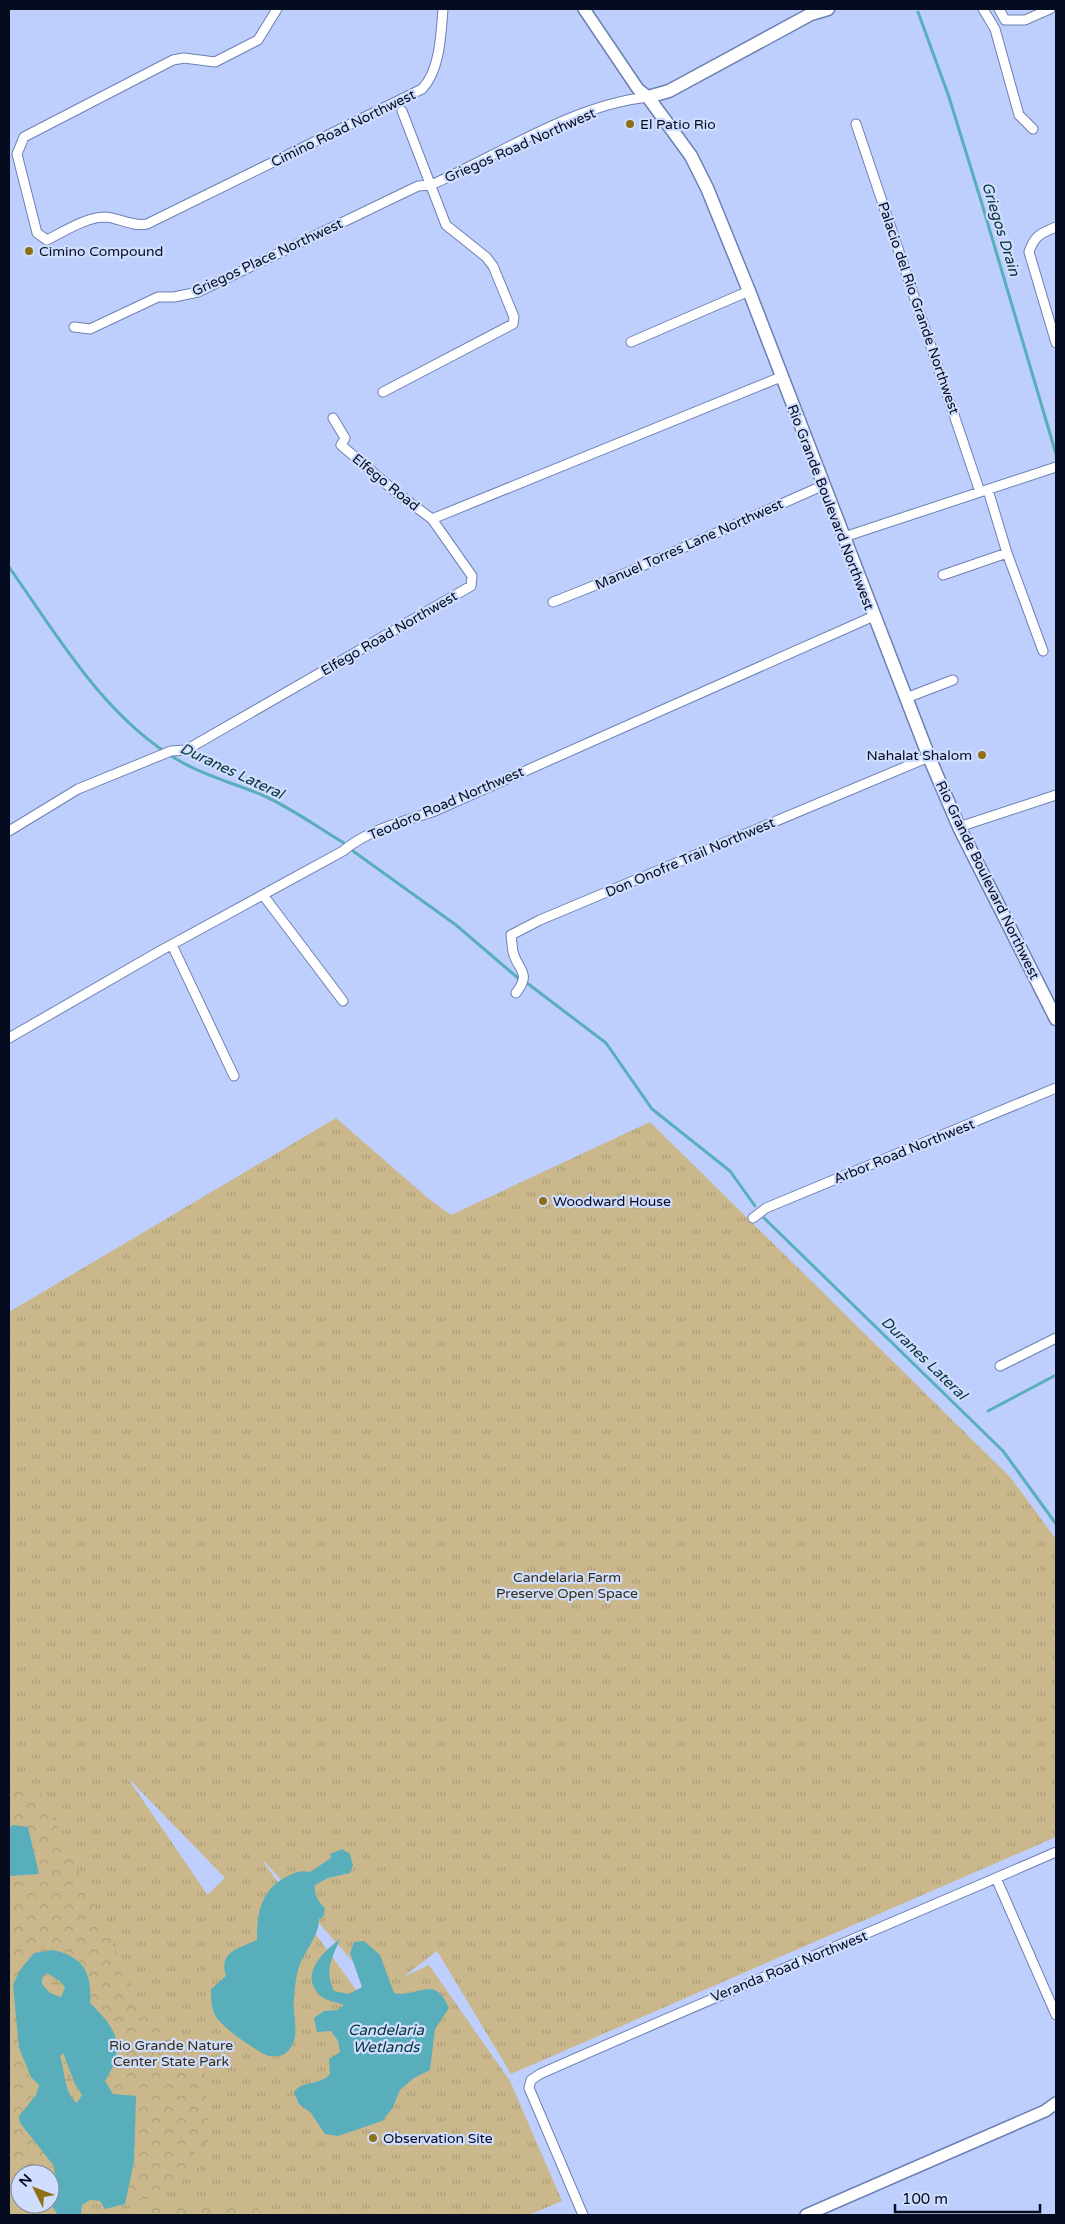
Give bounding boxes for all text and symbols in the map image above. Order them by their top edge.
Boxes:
street label: Cimino Road Northwest [268,86,419,171]
street label: Griegos Road Northwest [442,104,599,186]
place label: El Patio Rio [640,116,716,133]
marker: El Patio Rio [624,118,636,130]
water label: Griegos Drain [978,180,1024,279]
street label: Palacio del Rio Grande Northwest [874,200,963,417]
street label: Griegos Place Northwest [189,215,346,300]
place label: Cimino Compound [39,243,163,260]
marker: Cimino Compound [23,245,35,257]
street label: Rio Grande Boulevard Northwest [783,402,878,613]
street label: Elfego Road [349,450,423,515]
street label: Manuel Torres Lane Northwest [593,495,786,594]
street label: Elfego Road Northwest [318,587,461,679]
water label: Duranes Lateral [177,739,289,804]
place label: Nahalat Shalom [867,747,972,764]
marker: Nahalat Shalom [976,749,988,761]
street label: Teodoro Road Northwest [366,763,527,844]
street label: Rio Grande Boulevard Northwest [932,778,1043,983]
street label: Don Onofre Trail Northwest [603,814,778,901]
street label: Arbor Road Northwest [831,1115,978,1188]
place label: Woodward House [553,1193,671,1210]
marker: Woodward House [537,1195,549,1207]
water label: Duranes Lateral [877,1313,972,1405]
park label: Candelaria Farm Preserve Open Space [496,1569,638,1602]
street label: Veranda Road Northwest [708,1927,871,2006]
water label: Candelaria Wetlands [348,2021,425,2056]
park label: Rio Grande Nature Center State Park [109,2037,233,2070]
place label: Observation Site [383,2130,493,2147]
marker: Observation Site [367,2132,379,2144]
north arrow [10,2164,60,2214]
text: N [16,2171,36,2191]
scale bar [895,2182,1040,2214]
text: 100 m [902,2190,948,2208]

